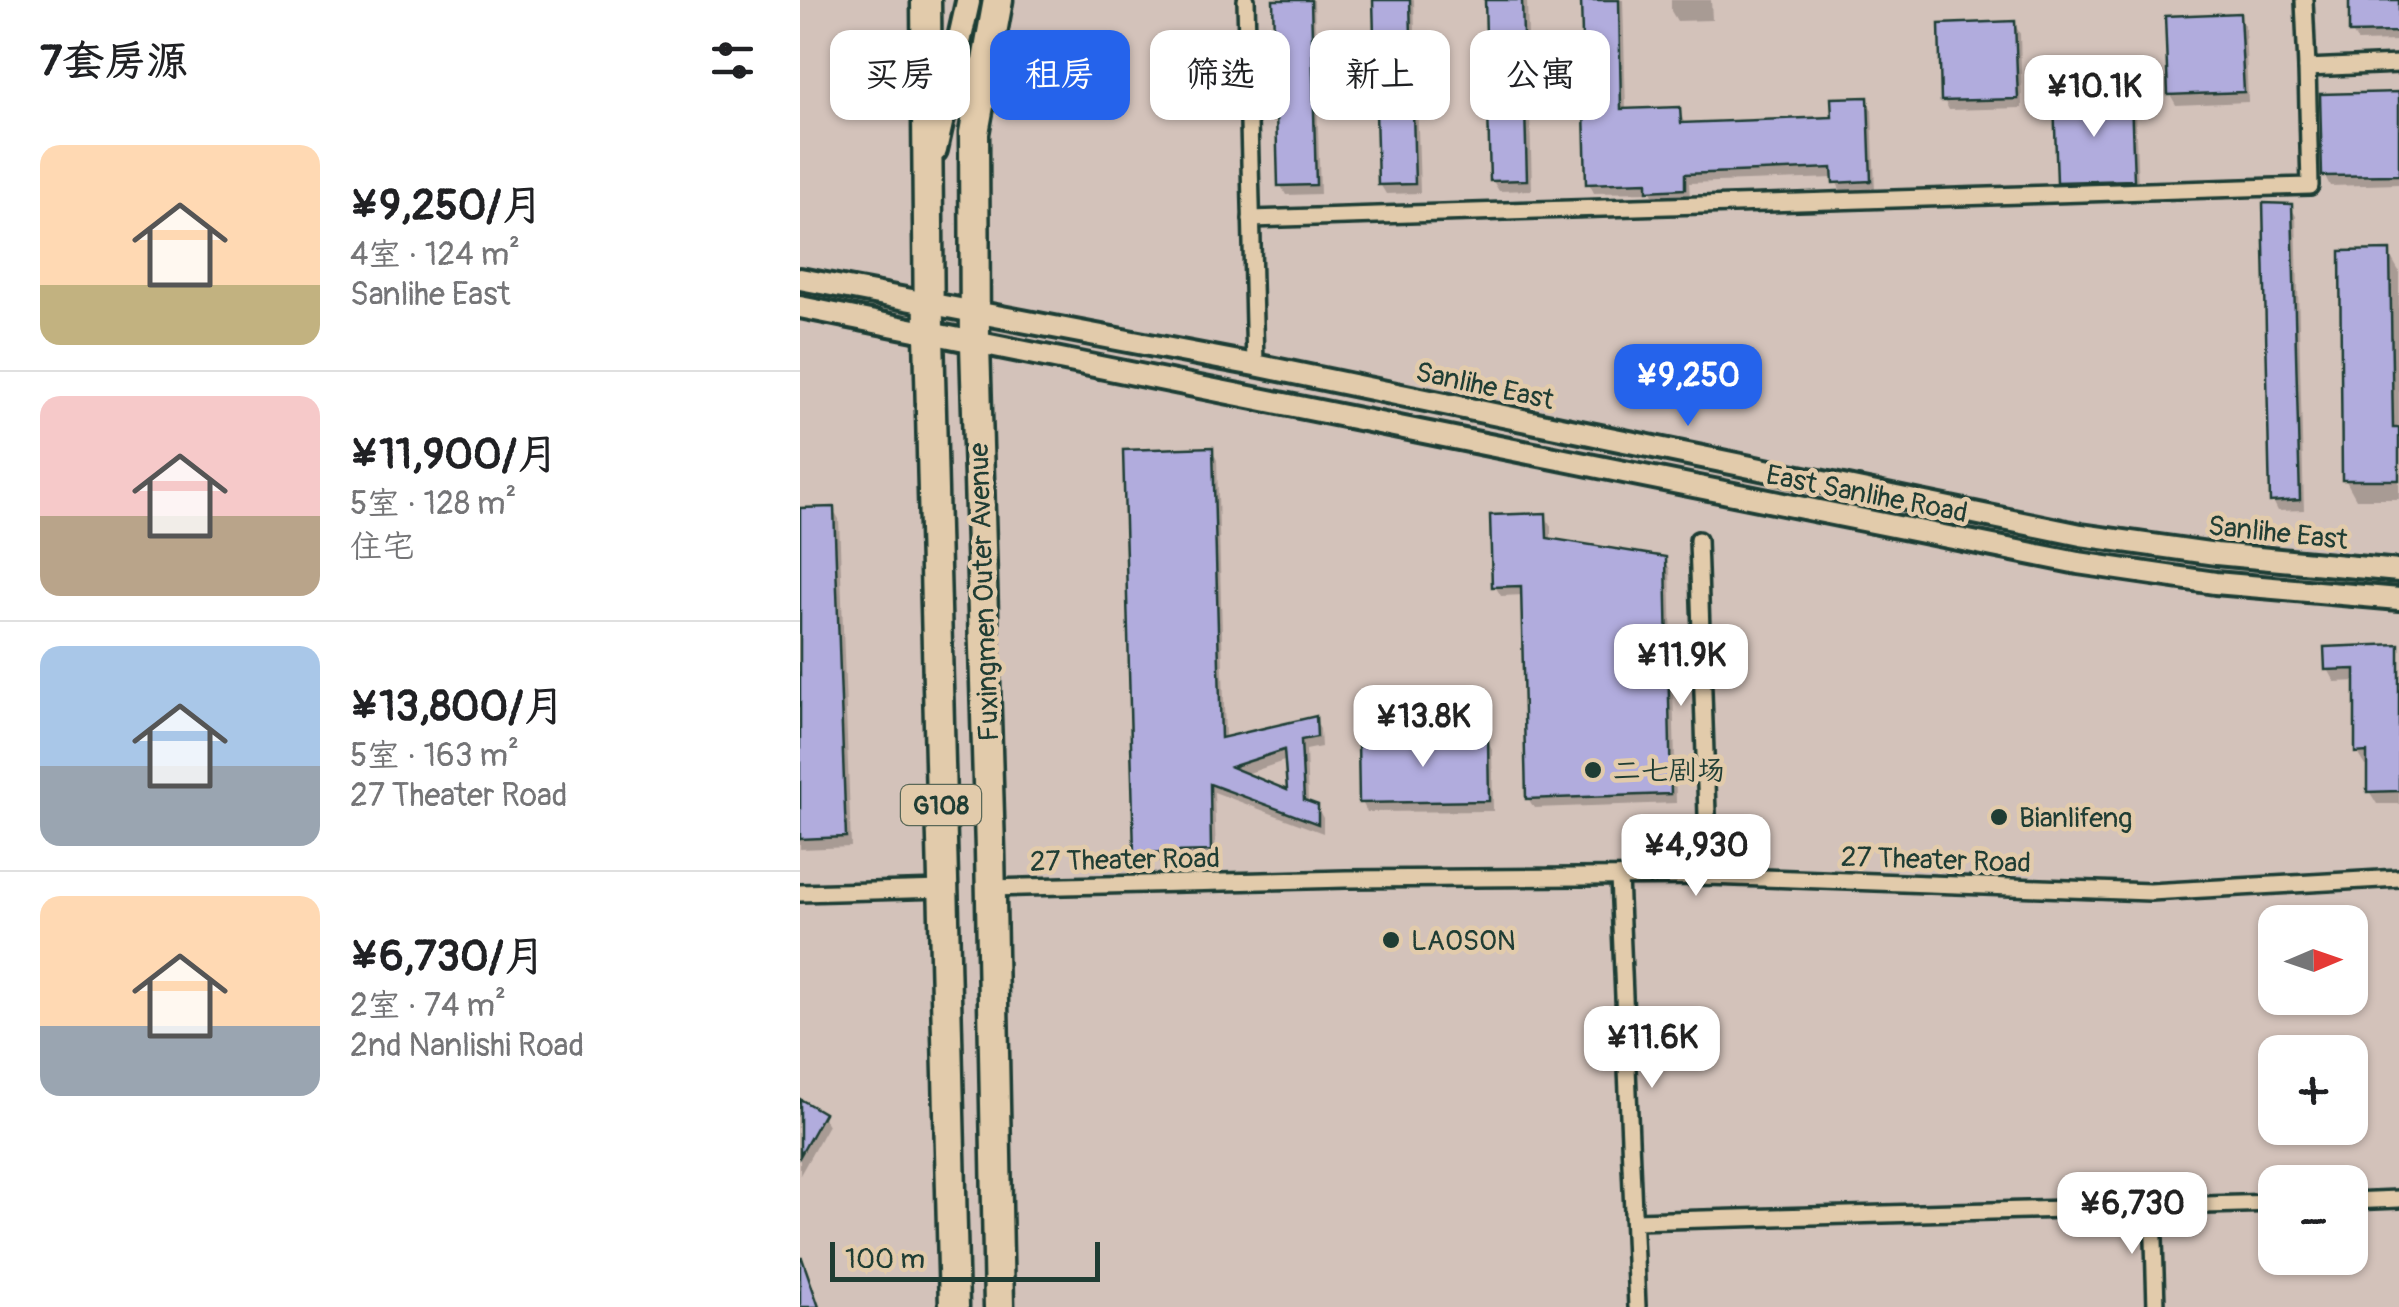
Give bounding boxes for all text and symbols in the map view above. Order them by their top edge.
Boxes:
chip: 买房 [830,30,970,120]
chip: 租房 [990,30,1130,120]
chip: 筛选 [1150,30,1290,120]
chip: 新上 [1310,30,1450,120]
chip: 公寓 [1470,30,1610,120]
icon: filters [705,33,760,88]
text: 7套房源 [40,36,188,88]
pin: ¥10.1K [2013,55,2175,140]
text: ¥10.1K [2046,67,2142,107]
text: ¥9,250/月 [350,180,543,232]
icon: home [120,185,240,305]
text: 4室 · 124 m² [350,235,520,275]
text: Sanlihe East [350,275,510,315]
pin: ¥9,250 [1607,344,1769,429]
street label: Sanlihe East [1412,355,1558,418]
text: ¥9,250 [1636,356,1740,396]
text: ¥11,900/月 [350,429,559,481]
icon: home [120,436,240,556]
street label: Fuxingmen Outer Avenue [962,442,1007,742]
street label: East Sanlihe Road [1763,458,1970,531]
text: 5室 · 128 m² [350,484,516,524]
street label: Sanlihe East [2206,509,2350,558]
text: 住宅 [350,527,414,567]
pin: ¥11.9K [1600,624,1762,709]
text: ¥11.9K [1636,636,1726,676]
text: ¥13,800/月 [350,681,565,733]
pin: ¥13.8K [1342,685,1504,770]
icon: home [120,686,240,806]
text: ¥13.8K [1375,697,1471,737]
text: 5室 · 163 m² [350,736,519,776]
place label: 二七剧场 [1613,754,1725,789]
marker: 二七剧场 [1582,759,1604,781]
text: 27 Theater Road [350,776,568,816]
road number: G108 [901,785,981,825]
place label: Bianlifeng [2019,801,2132,836]
marker: Bianlifeng [1988,806,2010,828]
pin: ¥4,930 [1615,814,1777,899]
text: ¥4,930 [1643,826,1749,866]
street label: 27 Theater Road [1840,840,2032,881]
street label: 27 Theater Road [1030,841,1220,880]
north arrow [2258,905,2368,1015]
map controls [2258,905,2368,1275]
place label: LAOSON [1411,924,1516,959]
marker: LAOSON [1380,929,1402,951]
text: ¥6,730/月 [350,931,546,983]
icon: home [120,936,240,1056]
text: 2室 · 74 m² [350,986,506,1026]
pin: ¥11.6K [1571,1006,1733,1091]
text: ¥11.6K [1606,1018,1698,1058]
text: 2nd Nanlishi Road [350,1026,584,1066]
button: + [2258,1035,2368,1145]
button: − [2258,1165,2368,1275]
pin: ¥6,730 [2051,1172,2213,1257]
text: ¥6,730 [2079,1184,2185,1224]
scale bar [830,1237,1100,1282]
text: 100 m [845,1242,925,1277]

